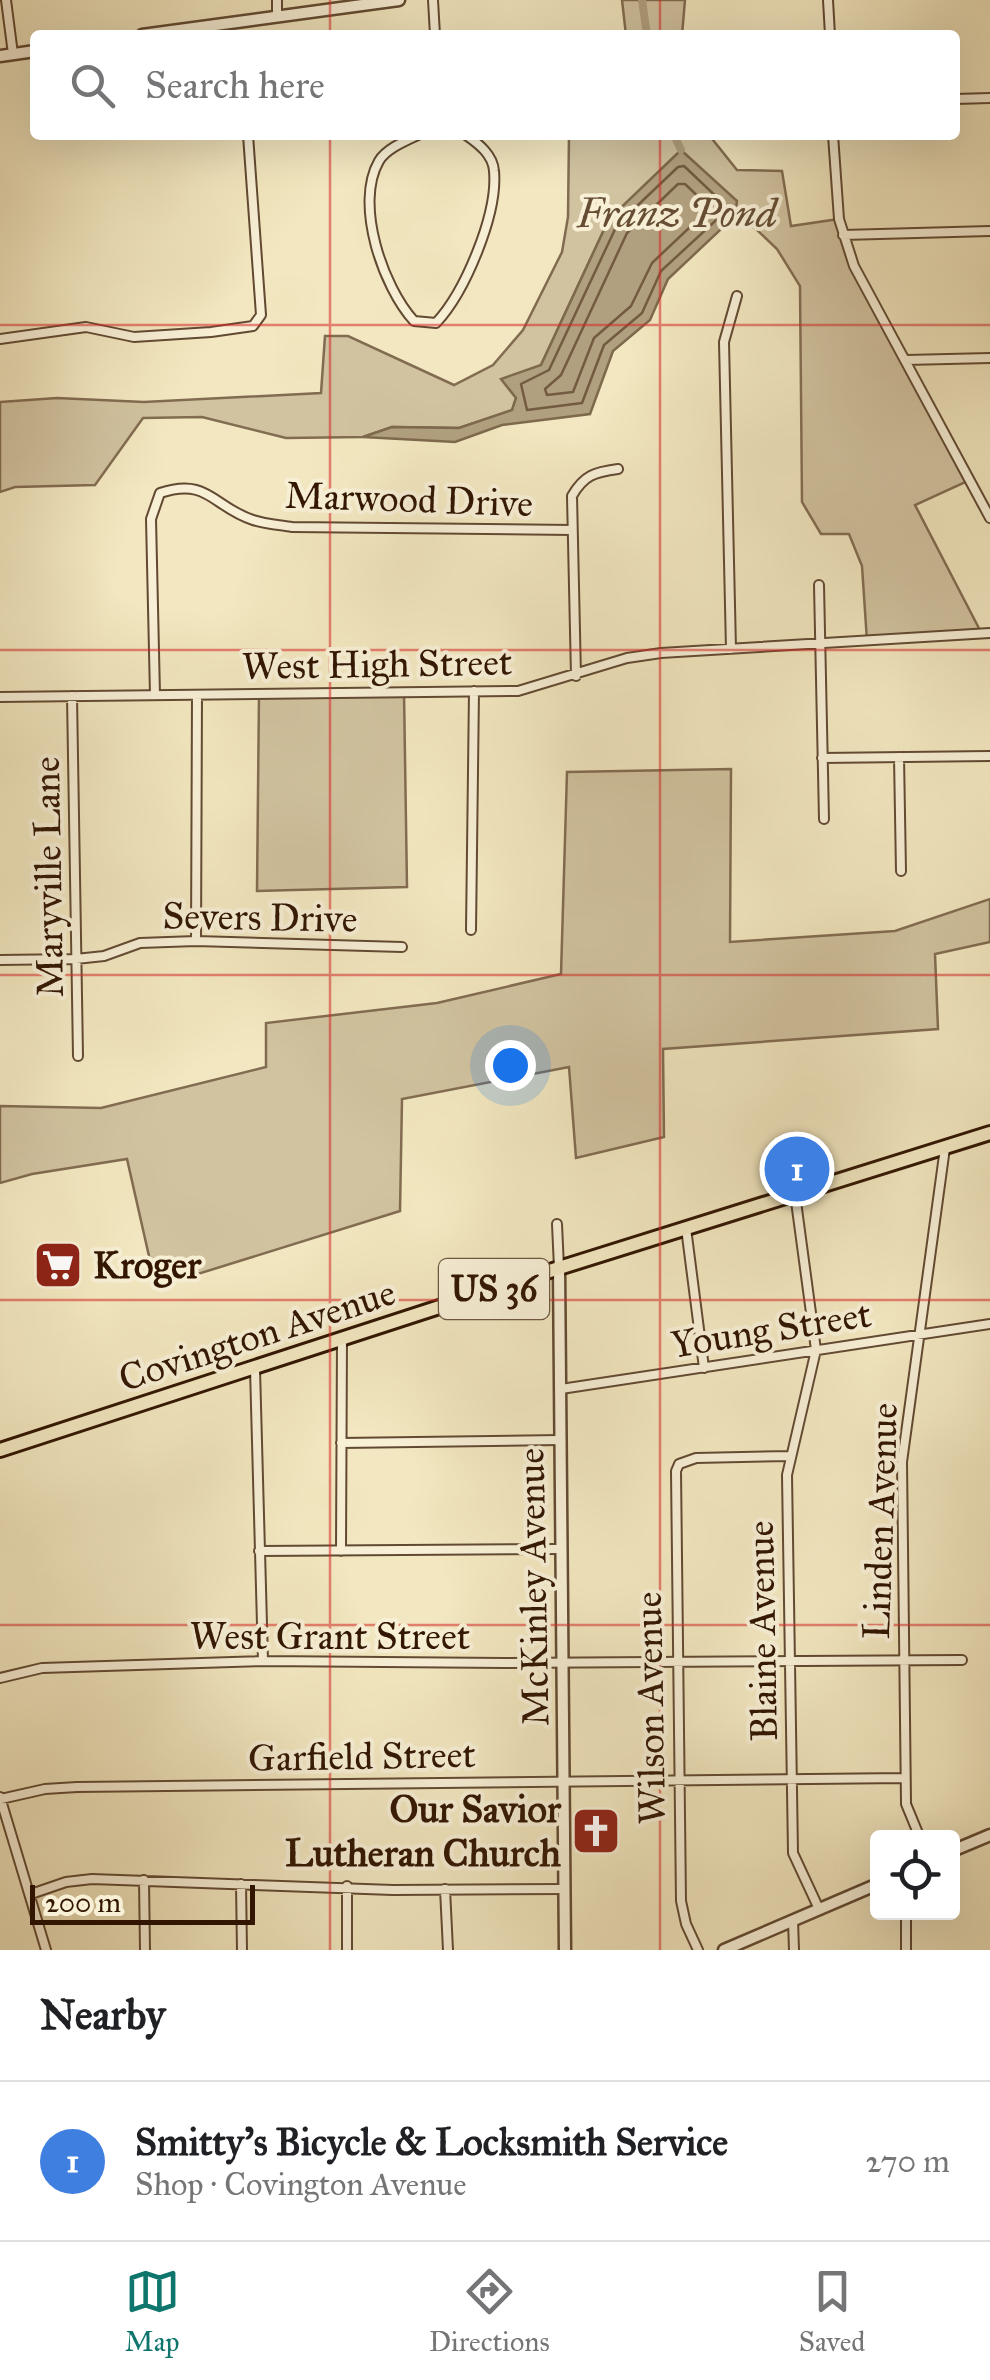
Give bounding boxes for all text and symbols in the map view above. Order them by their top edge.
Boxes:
search box [30,30,960,140]
icon: search [65,58,120,113]
text: Search here [145,62,325,108]
water label: Franz Pond [576,189,779,238]
street label: Marwood Drive [284,472,534,526]
street label: West High Street [241,639,513,689]
street label: Maryville Lane [23,756,73,998]
street label: Severs Drive [162,892,358,942]
your location [485,1040,536,1091]
pin: 1 [764,1132,830,1206]
supermarket icon: Kroger [32,1239,84,1291]
place label: Kroger [93,1242,202,1288]
road number: US 36 [439,1259,549,1319]
street label: Covington Avenue [113,1269,401,1401]
street label: Young Street [668,1290,874,1368]
street label: Linden Avenue [853,1402,907,1640]
street label: McKinley Avenue [508,1447,558,1727]
street label: Blaine Avenue [737,1520,787,1742]
street label: Wilson Avenue [625,1591,675,1825]
street label: West Grant Street [190,1613,470,1659]
street label: Garfield Street [248,1731,476,1781]
place label: Our Savior Lutheran Church [285,1786,562,1876]
church icon: Our Savior Lutheran Church [570,1805,622,1857]
map controls [870,1830,960,1920]
button: locate [870,1830,960,1920]
scale bar [30,1880,255,1924]
text: 200 m [45,1885,121,1920]
text: Nearby [40,1989,165,2041]
text: Smitty's Bicycle & Locksmith Service [135,2119,728,2165]
text: 1 [66,2142,79,2181]
text: 270 m [866,2142,950,2181]
text: Shop · Covington Avenue [135,2165,467,2204]
tab: Map [125,2264,180,2359]
tab: Directions [429,2264,550,2359]
tab: Saved [799,2264,865,2359]

